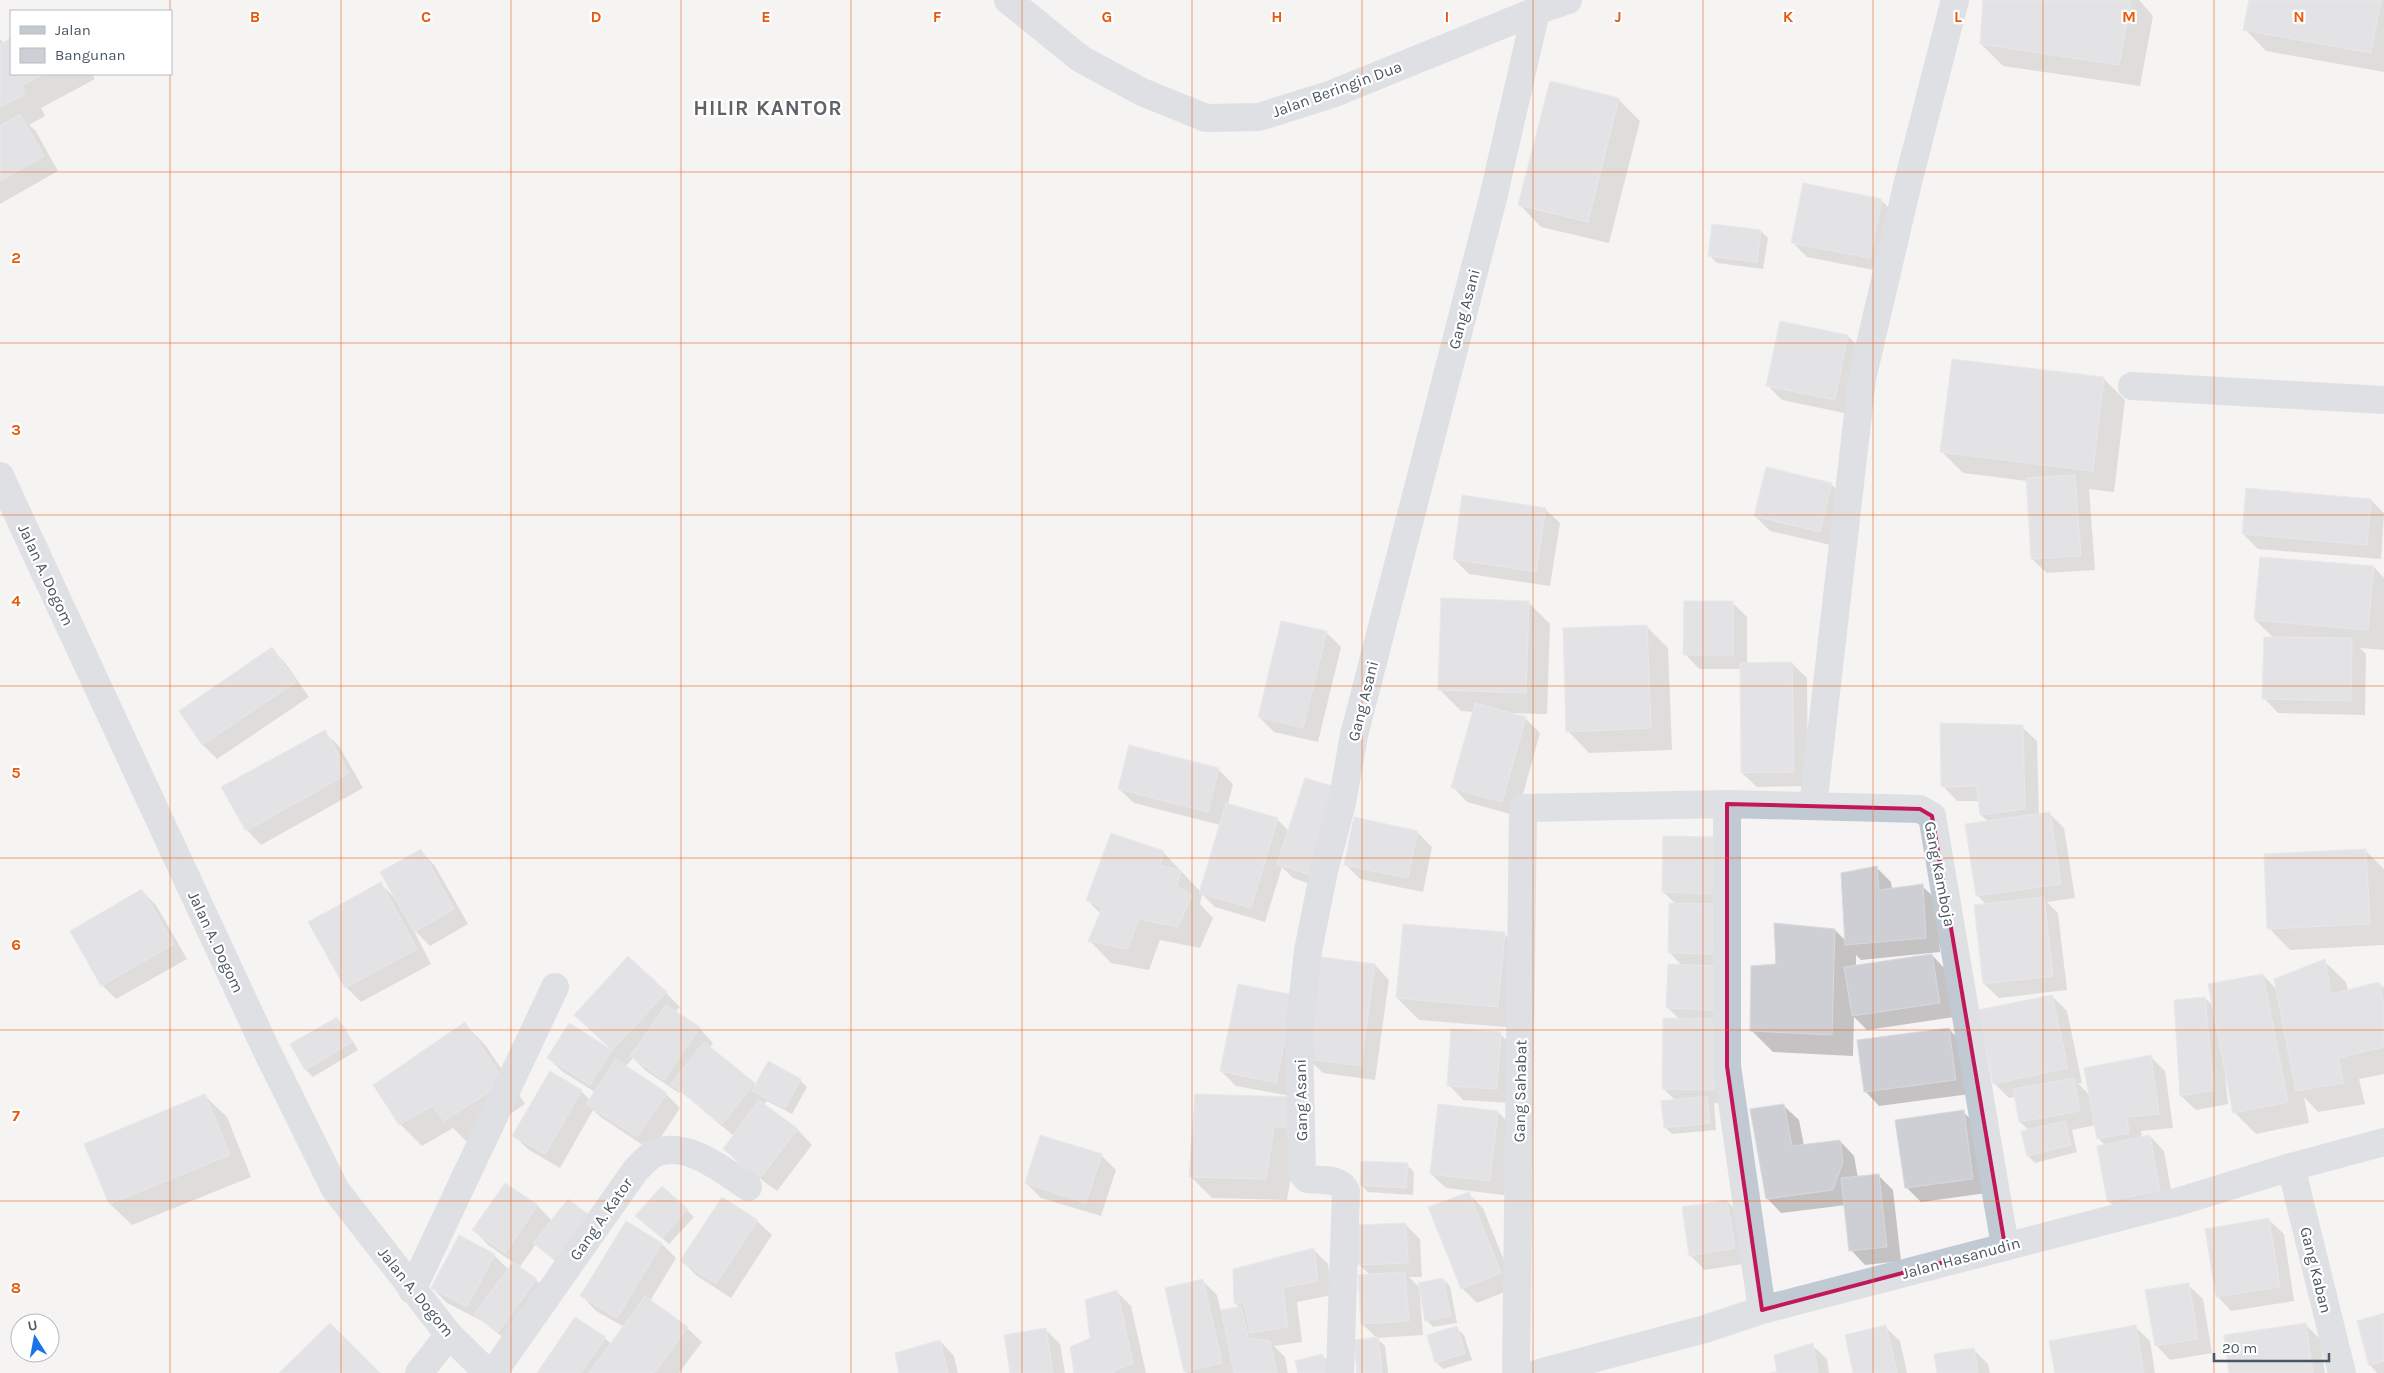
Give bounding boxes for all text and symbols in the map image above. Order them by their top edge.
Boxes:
text: B [250,7,260,26]
text: C [421,7,431,26]
text: D [591,7,602,26]
text: E [761,7,771,26]
text: F [933,7,942,26]
text: G [1102,7,1112,26]
text: H [1271,7,1283,26]
text: I [1445,7,1449,26]
text: J [1614,7,1622,26]
text: K [1783,7,1794,26]
text: L [1954,7,1962,26]
text: M [2122,7,2136,26]
text: N [2293,7,2305,26]
legend [10,10,172,75]
text: Jalan [55,21,91,39]
text: Bangunan [55,46,126,64]
street label: Jalan Beringin Dua [1270,57,1404,121]
district label: HILIR KANTOR [693,96,843,120]
text: 2 [11,248,21,267]
street label: Gang Asani [1444,267,1484,351]
text: 3 [11,420,21,439]
street label: Jalan A. Dogom [14,521,78,629]
text: 4 [11,591,21,610]
street label: Gang Asani [1344,659,1382,743]
text: 5 [11,763,21,782]
street label: Gang Kamboja [1920,820,1960,928]
street label: Jalan A. Dogom [184,888,248,996]
text: 6 [11,935,21,954]
street label: Gang Sahabat [1510,1039,1530,1143]
street label: Gang Asani [1291,1059,1311,1141]
text: 7 [12,1106,20,1125]
street label: Gang A. Kator [566,1174,637,1264]
street label: Gang Kaban [2296,1225,2336,1315]
street label: Jalan Hasanudin [1900,1233,2022,1283]
street label: Jalan A. Dogom [374,1243,458,1341]
text: 8 [11,1278,21,1297]
north arrow [10,1313,60,1363]
text: U [26,1316,39,1335]
scale bar [2214,1330,2329,1362]
text: 20 m [2222,1339,2257,1357]

